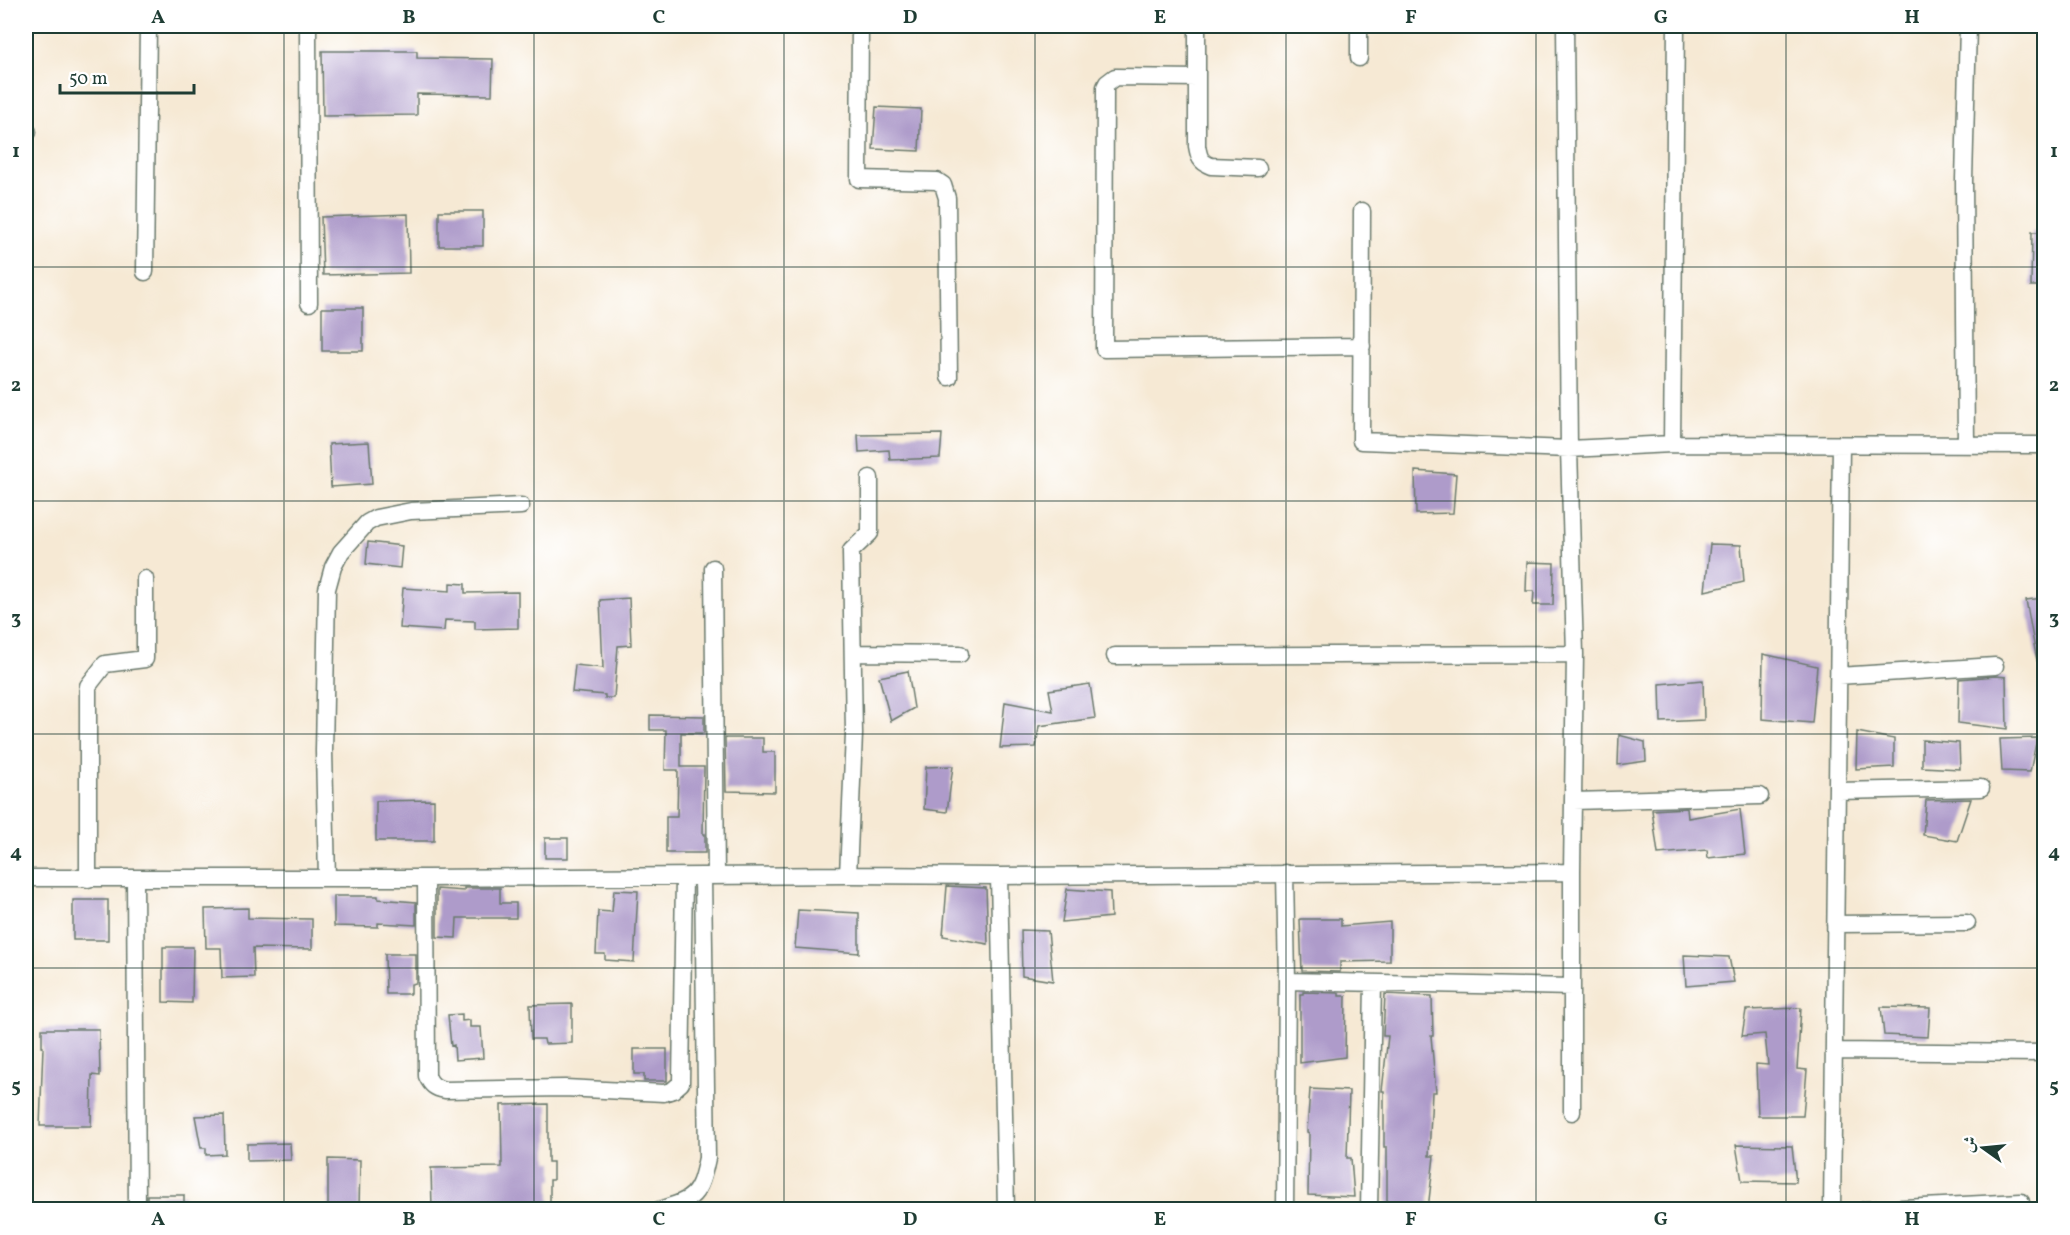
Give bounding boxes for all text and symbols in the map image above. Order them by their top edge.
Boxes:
text: A [151,4,165,32]
text: B [402,4,416,32]
text: C [653,4,666,32]
text: D [903,4,917,32]
text: E [1154,4,1166,32]
text: F [1405,4,1417,32]
text: G [1654,4,1668,32]
text: H [1904,4,1920,32]
scale bar [60,57,194,95]
text: 50 m [69,67,108,92]
text: 1 [12,138,20,166]
text: 1 [2050,138,2058,166]
text: 2 [11,372,21,400]
text: 2 [2049,372,2059,400]
text: 3 [11,605,21,633]
text: 3 [2049,605,2059,633]
text: 4 [10,839,22,867]
text: 4 [2048,839,2060,867]
text: 5 [11,1073,21,1101]
text: 5 [2049,1073,2059,1101]
north arrow [1953,1118,2013,1178]
text: ش [1958,1134,1983,1155]
text: A [151,1206,165,1234]
text: B [402,1206,416,1234]
text: C [653,1206,666,1234]
text: D [903,1206,917,1234]
text: E [1154,1206,1166,1234]
text: F [1405,1206,1417,1234]
text: G [1654,1206,1668,1234]
text: H [1904,1206,1920,1234]

